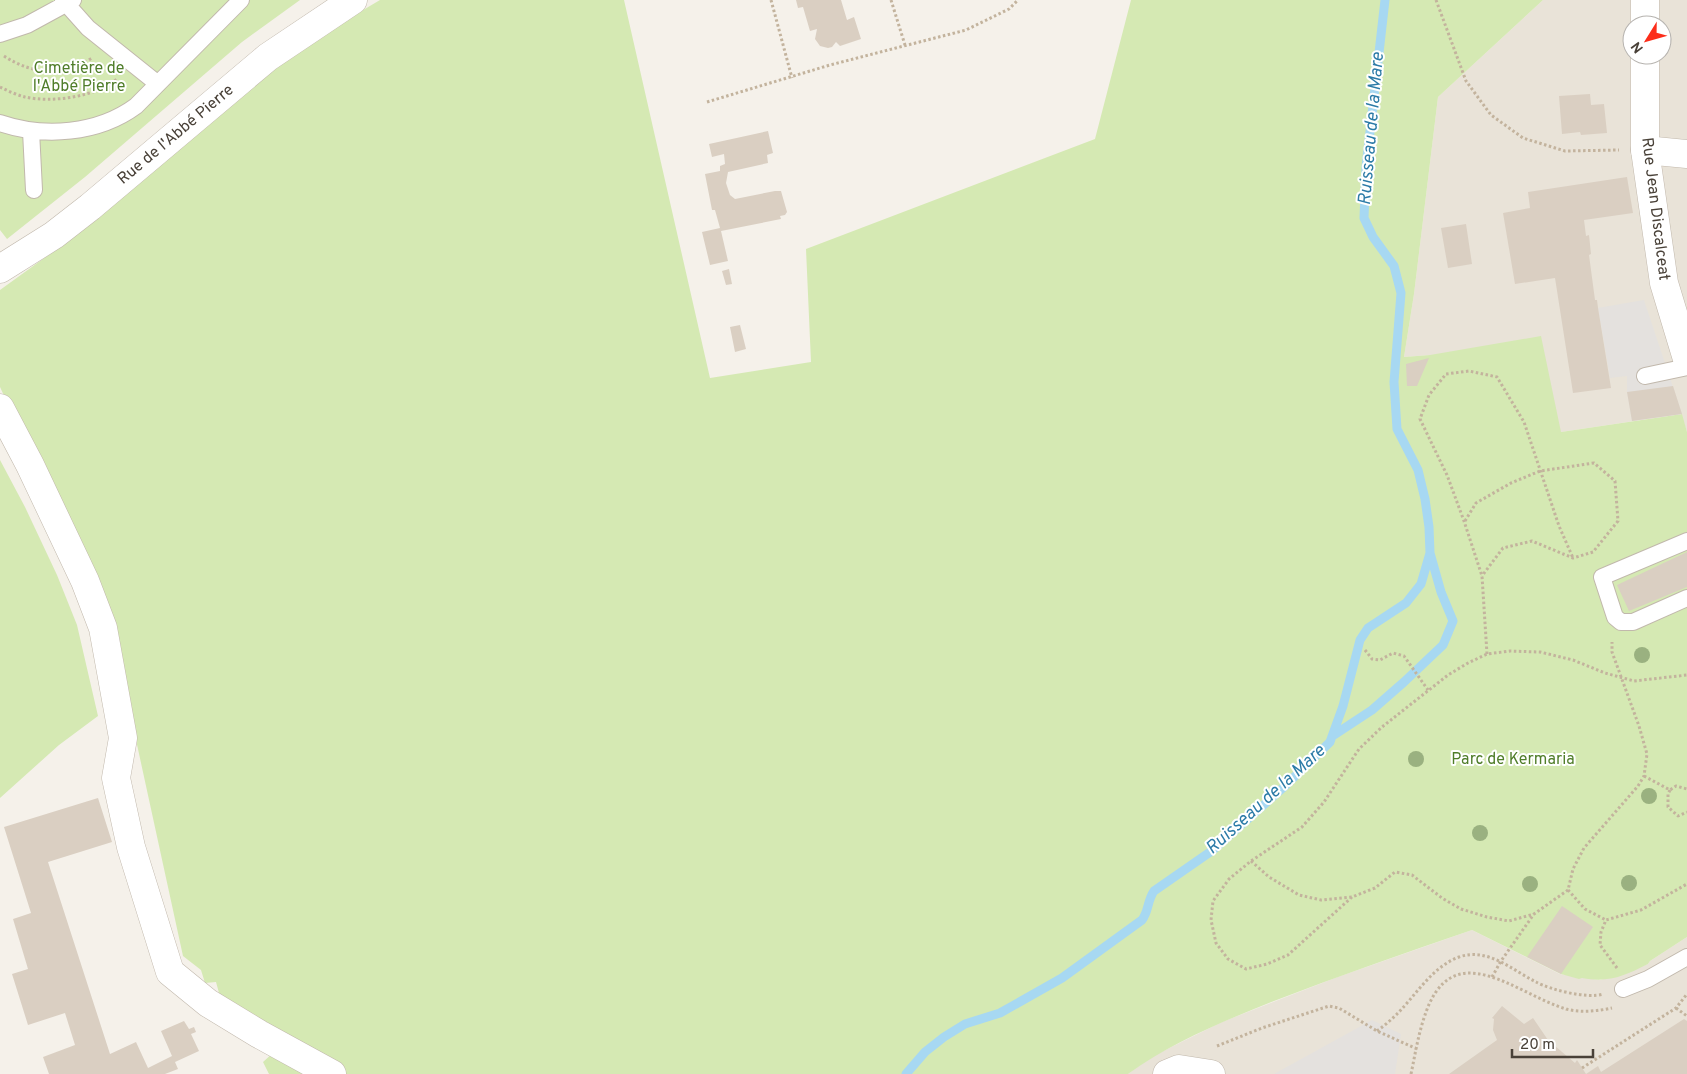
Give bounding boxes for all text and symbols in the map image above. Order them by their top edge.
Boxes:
north arrow [1622,15,1672,65]
text: N [1628,38,1648,56]
water label: Ruisseau de la Mare [1354,51,1390,206]
park label: Cimetière de l'Abbé Pierre [33,59,125,97]
street label: Rue de l'Abbé Pierre [114,81,238,189]
street label: Rue Jean Discalceat [1636,136,1674,282]
water label: Ruisseau de la Mare [1201,740,1331,860]
park label: Parc de Kermaria [1451,750,1575,770]
scale bar [1512,1026,1593,1058]
text: 20 m [1520,1036,1555,1055]

